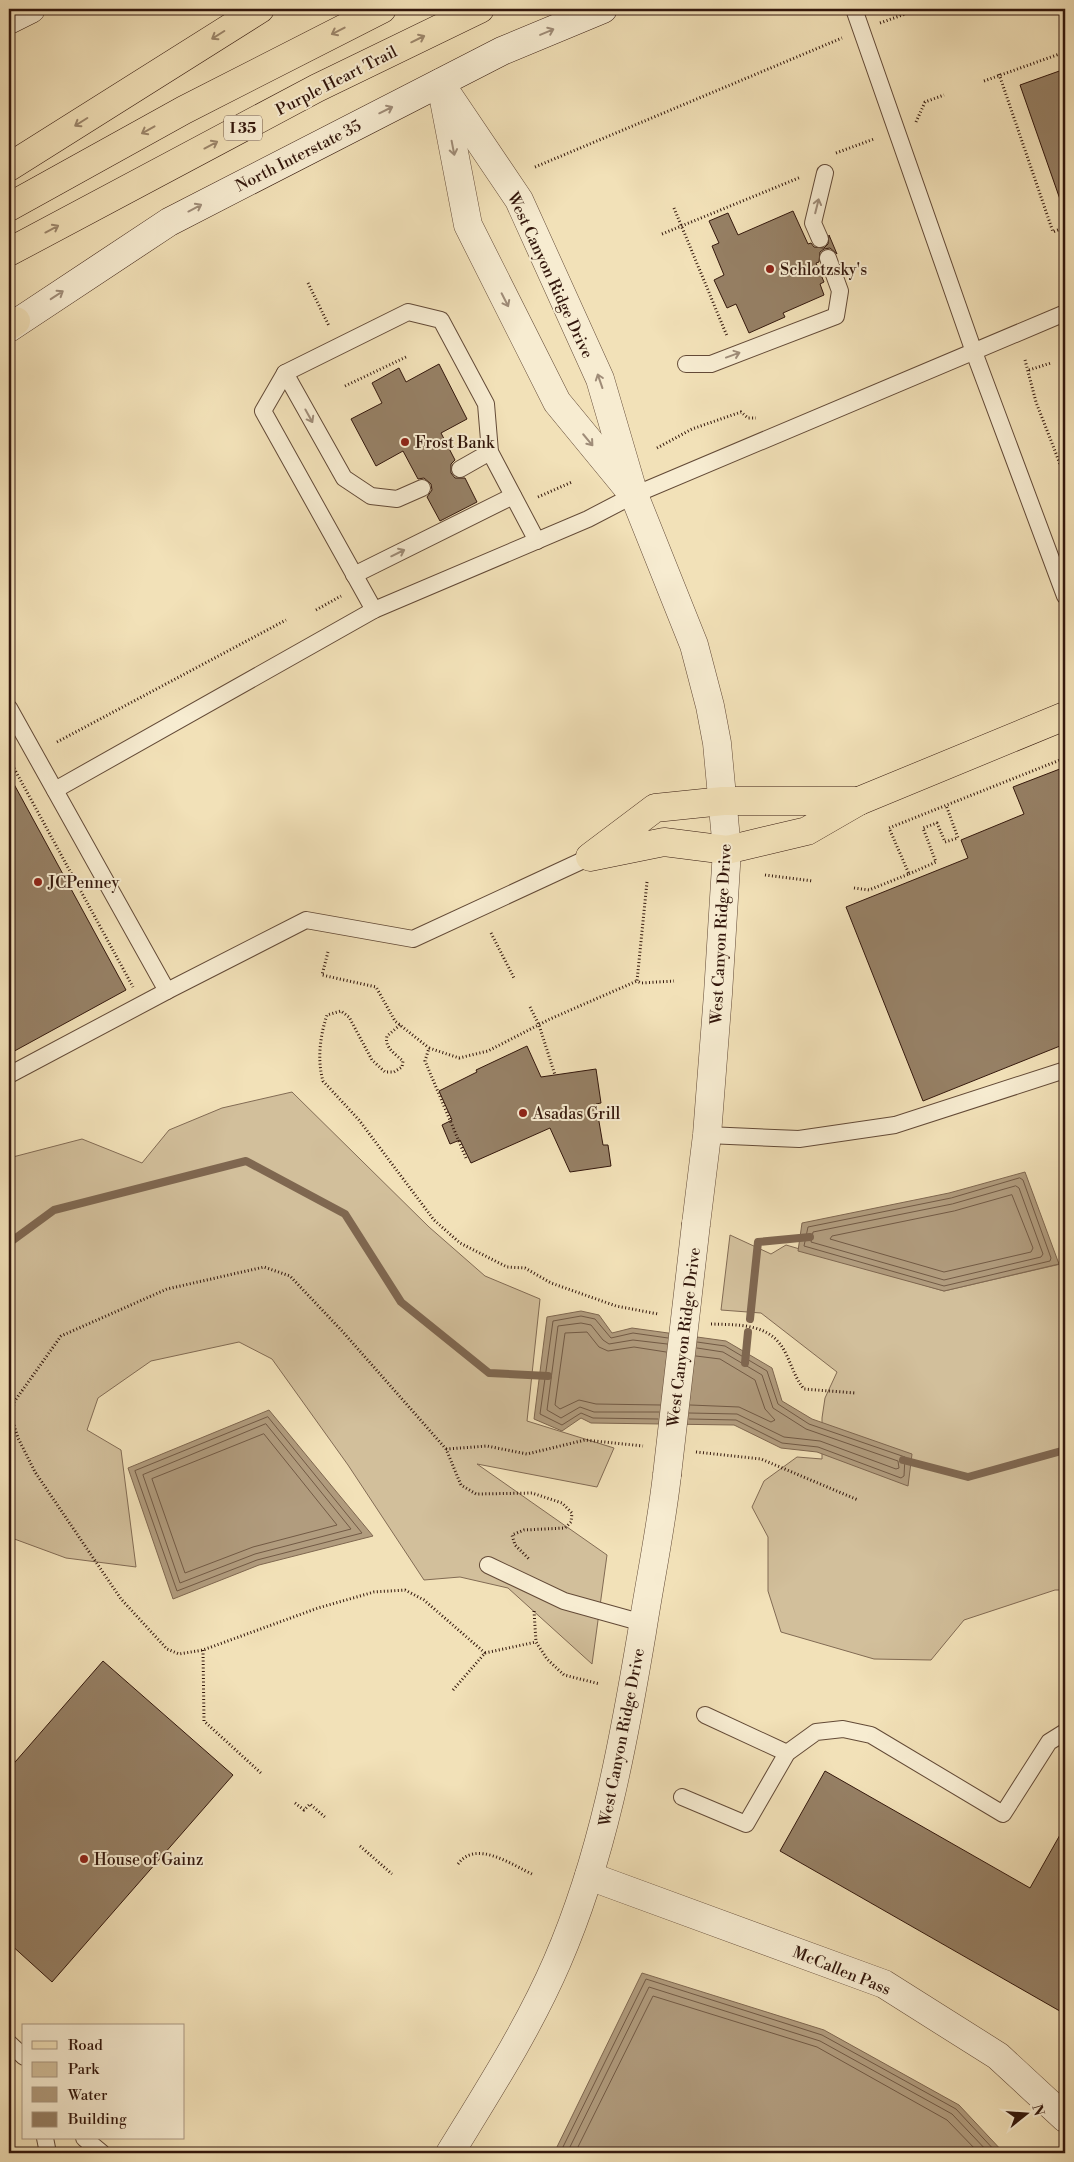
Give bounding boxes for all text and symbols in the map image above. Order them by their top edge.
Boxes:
one-way arrow [331,26,346,36]
one-way arrow [539,27,554,36]
one-way arrow [212,30,226,40]
one-way arrow [410,34,425,43]
street label: Purple Heart Trail [272,41,401,120]
one-way arrow [378,105,393,114]
street label: North Interstate 35 [232,115,365,196]
road number: I 35 [224,116,262,140]
one-way arrow [75,117,89,127]
one-way arrow [140,125,155,135]
one-way arrow [203,140,218,150]
one-way arrow [448,140,458,156]
street label: West Canyon Ridge Drive [502,188,597,362]
one-way arrow [813,199,822,215]
one-way arrow [187,203,202,213]
one-way arrow [44,224,59,233]
place label: Schlotzsky's [780,260,867,280]
marker: Schlotzsky's [764,263,776,275]
one-way arrow [50,290,64,300]
one-way arrow [501,293,511,308]
one-way arrow [725,350,740,359]
one-way arrow [595,374,604,389]
one-way arrow [305,408,315,422]
place label: Frost Bank [415,433,496,453]
one-way arrow [582,433,593,446]
marker: Frost Bank [399,436,411,448]
one-way arrow [390,548,405,557]
street label: West Canyon Ridge Drive [706,843,736,1026]
place label: JCPenney [47,873,119,893]
marker: JCPenney [32,876,44,888]
place label: Asadas Grill [532,1104,621,1124]
marker: Asadas Grill [517,1107,529,1119]
street label: West Canyon Ridge Drive [663,1246,705,1429]
street label: West Canyon Ridge Drive [595,1646,649,1829]
place label: House of Gainz [94,1850,204,1870]
marker: House of Gainz [78,1853,90,1865]
street label: McCallen Pass [790,1942,894,2000]
legend [22,2024,185,2140]
text: Road [68,2036,103,2055]
text: Park [68,2060,100,2079]
text: Water [67,2086,108,2105]
north arrow [1002,2090,1052,2140]
text: N [1027,2103,1048,2118]
text: Building [67,2110,127,2129]

